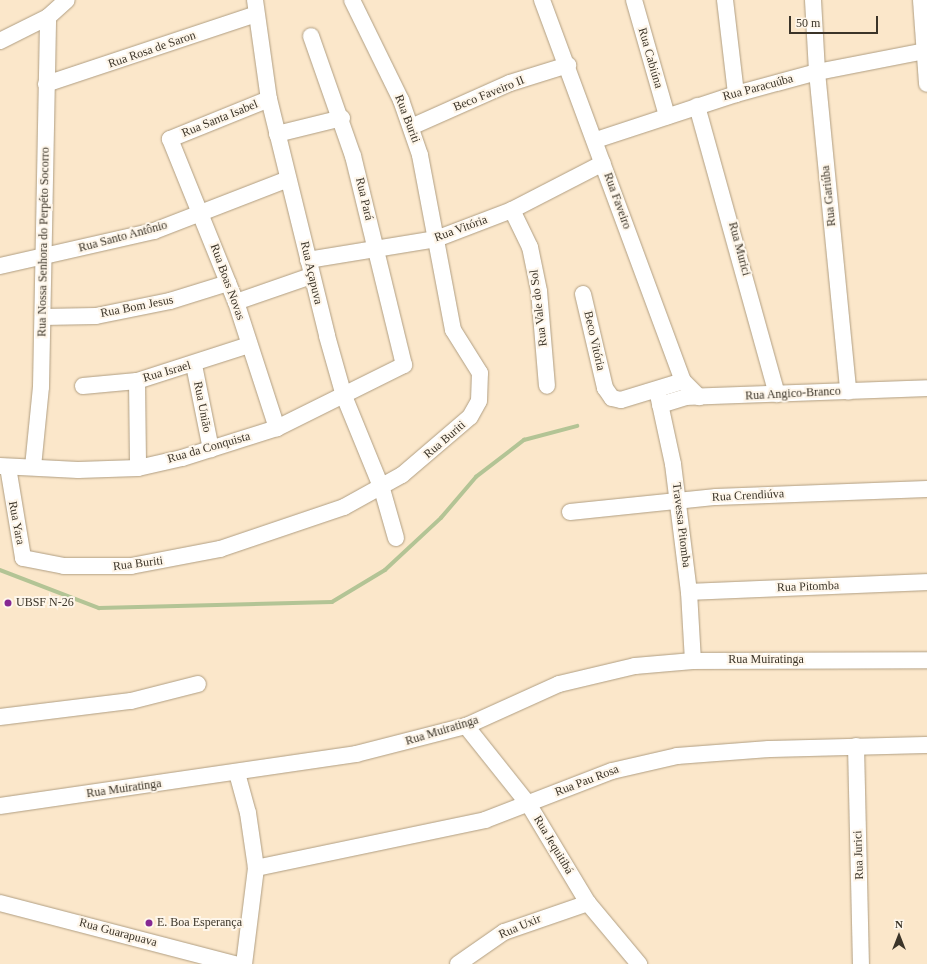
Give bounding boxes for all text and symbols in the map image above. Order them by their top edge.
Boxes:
scale bar [791,8,880,34]
text: 50 m [796,16,820,30]
street label: Rua Cabiúna [634,26,666,90]
street label: Rua Rosa de Saron [106,28,198,72]
street label: Rua Paracuúba [721,72,795,104]
street label: Beco Faveiro II [451,73,527,115]
street label: Rua Buriti [391,93,423,145]
street label: Rua Santa Isabel [180,97,260,141]
street label: Rua Nossa Senhora do Perpéto Socorro [35,147,53,337]
street label: Rua Gariúba [819,165,839,227]
street label: Rua Faveiro [600,171,634,231]
street label: Rua Pará [352,176,376,222]
street label: Rua Vitória [432,213,490,245]
street label: Rua Santo Antônio [77,218,169,256]
street label: Rua Murici [725,221,753,277]
street label: Rua Açapuva [297,240,325,306]
street label: Rua Boas Novas [207,242,247,322]
street label: Rua Vale do Sol [527,269,551,347]
street label: Rua Bom Jesus [99,293,175,321]
street label: Beco Vitória [580,310,608,372]
street label: Rua Israel [141,358,193,386]
street label: Rua União [190,380,214,434]
street label: Rua Angico-Branco [745,384,841,404]
street label: Rua Buriti [421,418,469,462]
street label: Rua da Conquista [166,429,252,467]
street label: Travessa Pitomba [669,482,693,568]
street label: Rua Crendiúva [712,487,784,505]
street label: Rua Yara [5,500,27,546]
street label: Rua Buriti [112,554,164,574]
street label: Rua Pitomba [777,579,839,595]
place label: UBSF N-26 [16,596,74,610]
marker: UBSF N-26 [3,598,13,608]
street label: Rua Muiratinga [728,653,804,667]
street label: Rua Muiratinga [404,713,480,749]
street label: Rua Pau Rosa [553,762,621,800]
street label: Rua Muiratinga [86,777,162,801]
street label: Rua Jequitibá [530,813,576,877]
street label: Rua Jurici [851,830,867,880]
street label: Rua Uxir [497,912,543,942]
street label: Rua Guarapuava [77,916,159,950]
place label: E. Boa Esperança [157,916,242,930]
north arrow [879,916,919,956]
marker: E. Boa Esperança [144,918,154,928]
text: N [895,918,903,930]

